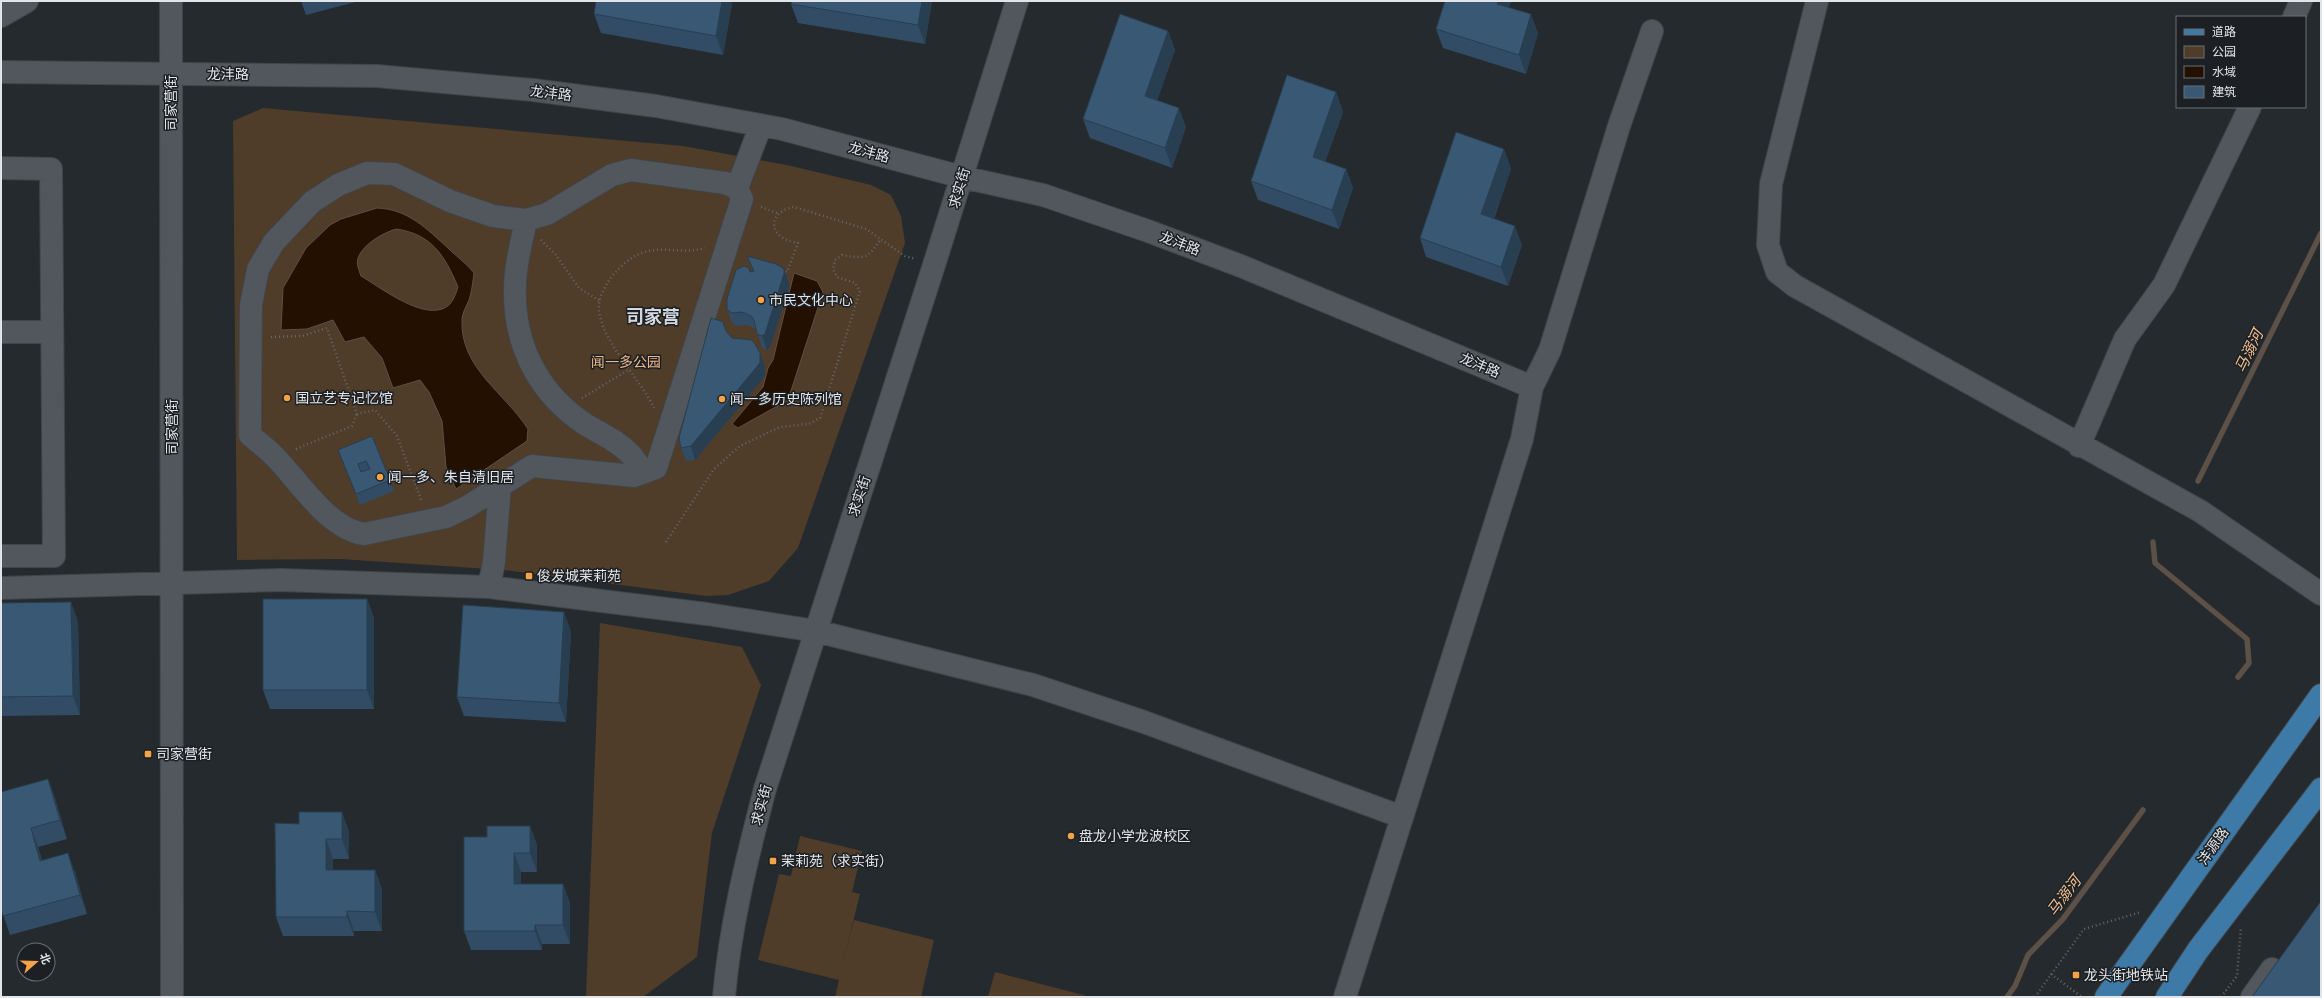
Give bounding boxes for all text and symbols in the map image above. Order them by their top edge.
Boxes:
legend [2176,16,2306,108]
text: 道路 [2212,25,2236,39]
text: 公园 [2212,45,2236,59]
text: 水域 [2212,65,2236,79]
street label: 龙沣路 [207,66,249,82]
street label: 司家营街 [163,75,179,131]
street label: 龙沣路 [529,83,573,103]
text: 建筑 [2212,85,2236,99]
street label: 龙沣路 [847,139,891,165]
street label: 求实街 [945,166,973,210]
street label: 龙沣路 [1158,228,1202,258]
place label: 市民文化中心 [769,292,853,308]
marker: 市民文化中心 [756,295,766,305]
district label: 司家营 [626,306,680,327]
water label: 马溺河 [2231,324,2268,375]
street label: 龙沣路 [1458,349,1502,381]
park label: 闻一多公园 [591,354,661,370]
place label: 国立艺专记忆馆 [295,390,393,406]
place label: 闻一多历史陈列馆 [730,391,842,407]
marker: 国立艺专记忆馆 [282,393,292,403]
marker: 闻一多历史陈列馆 [717,394,727,404]
street label: 司家营街 [164,399,180,455]
place label: 闻一多、朱自清旧居 [388,469,514,485]
marker: 闻一多、朱自清旧居 [375,472,385,482]
street label: 求实街 [845,474,873,518]
place label: 俊发城茉莉苑 [537,568,621,584]
marker: 俊发城茉莉苑 [524,571,534,581]
place label: 司家营街 [156,746,212,762]
marker: 司家营街 [143,749,153,759]
street label: 求实街 [748,783,774,827]
street label: 沣源路 [2194,824,2232,868]
place label: 盘龙小学龙波校区 [1079,828,1191,844]
marker: 盘龙小学龙波校区 [1066,831,1076,841]
place label: 茉莉苑（求实街） [781,853,893,869]
marker: 茉莉苑（求实街） [768,856,778,866]
water label: 马溺河 [2043,870,2087,919]
north arrow [16,942,56,982]
text: 北 [37,951,53,966]
place label: 龙头街地铁站 [2084,967,2168,983]
marker: 龙头街地铁站 [2071,970,2081,980]

